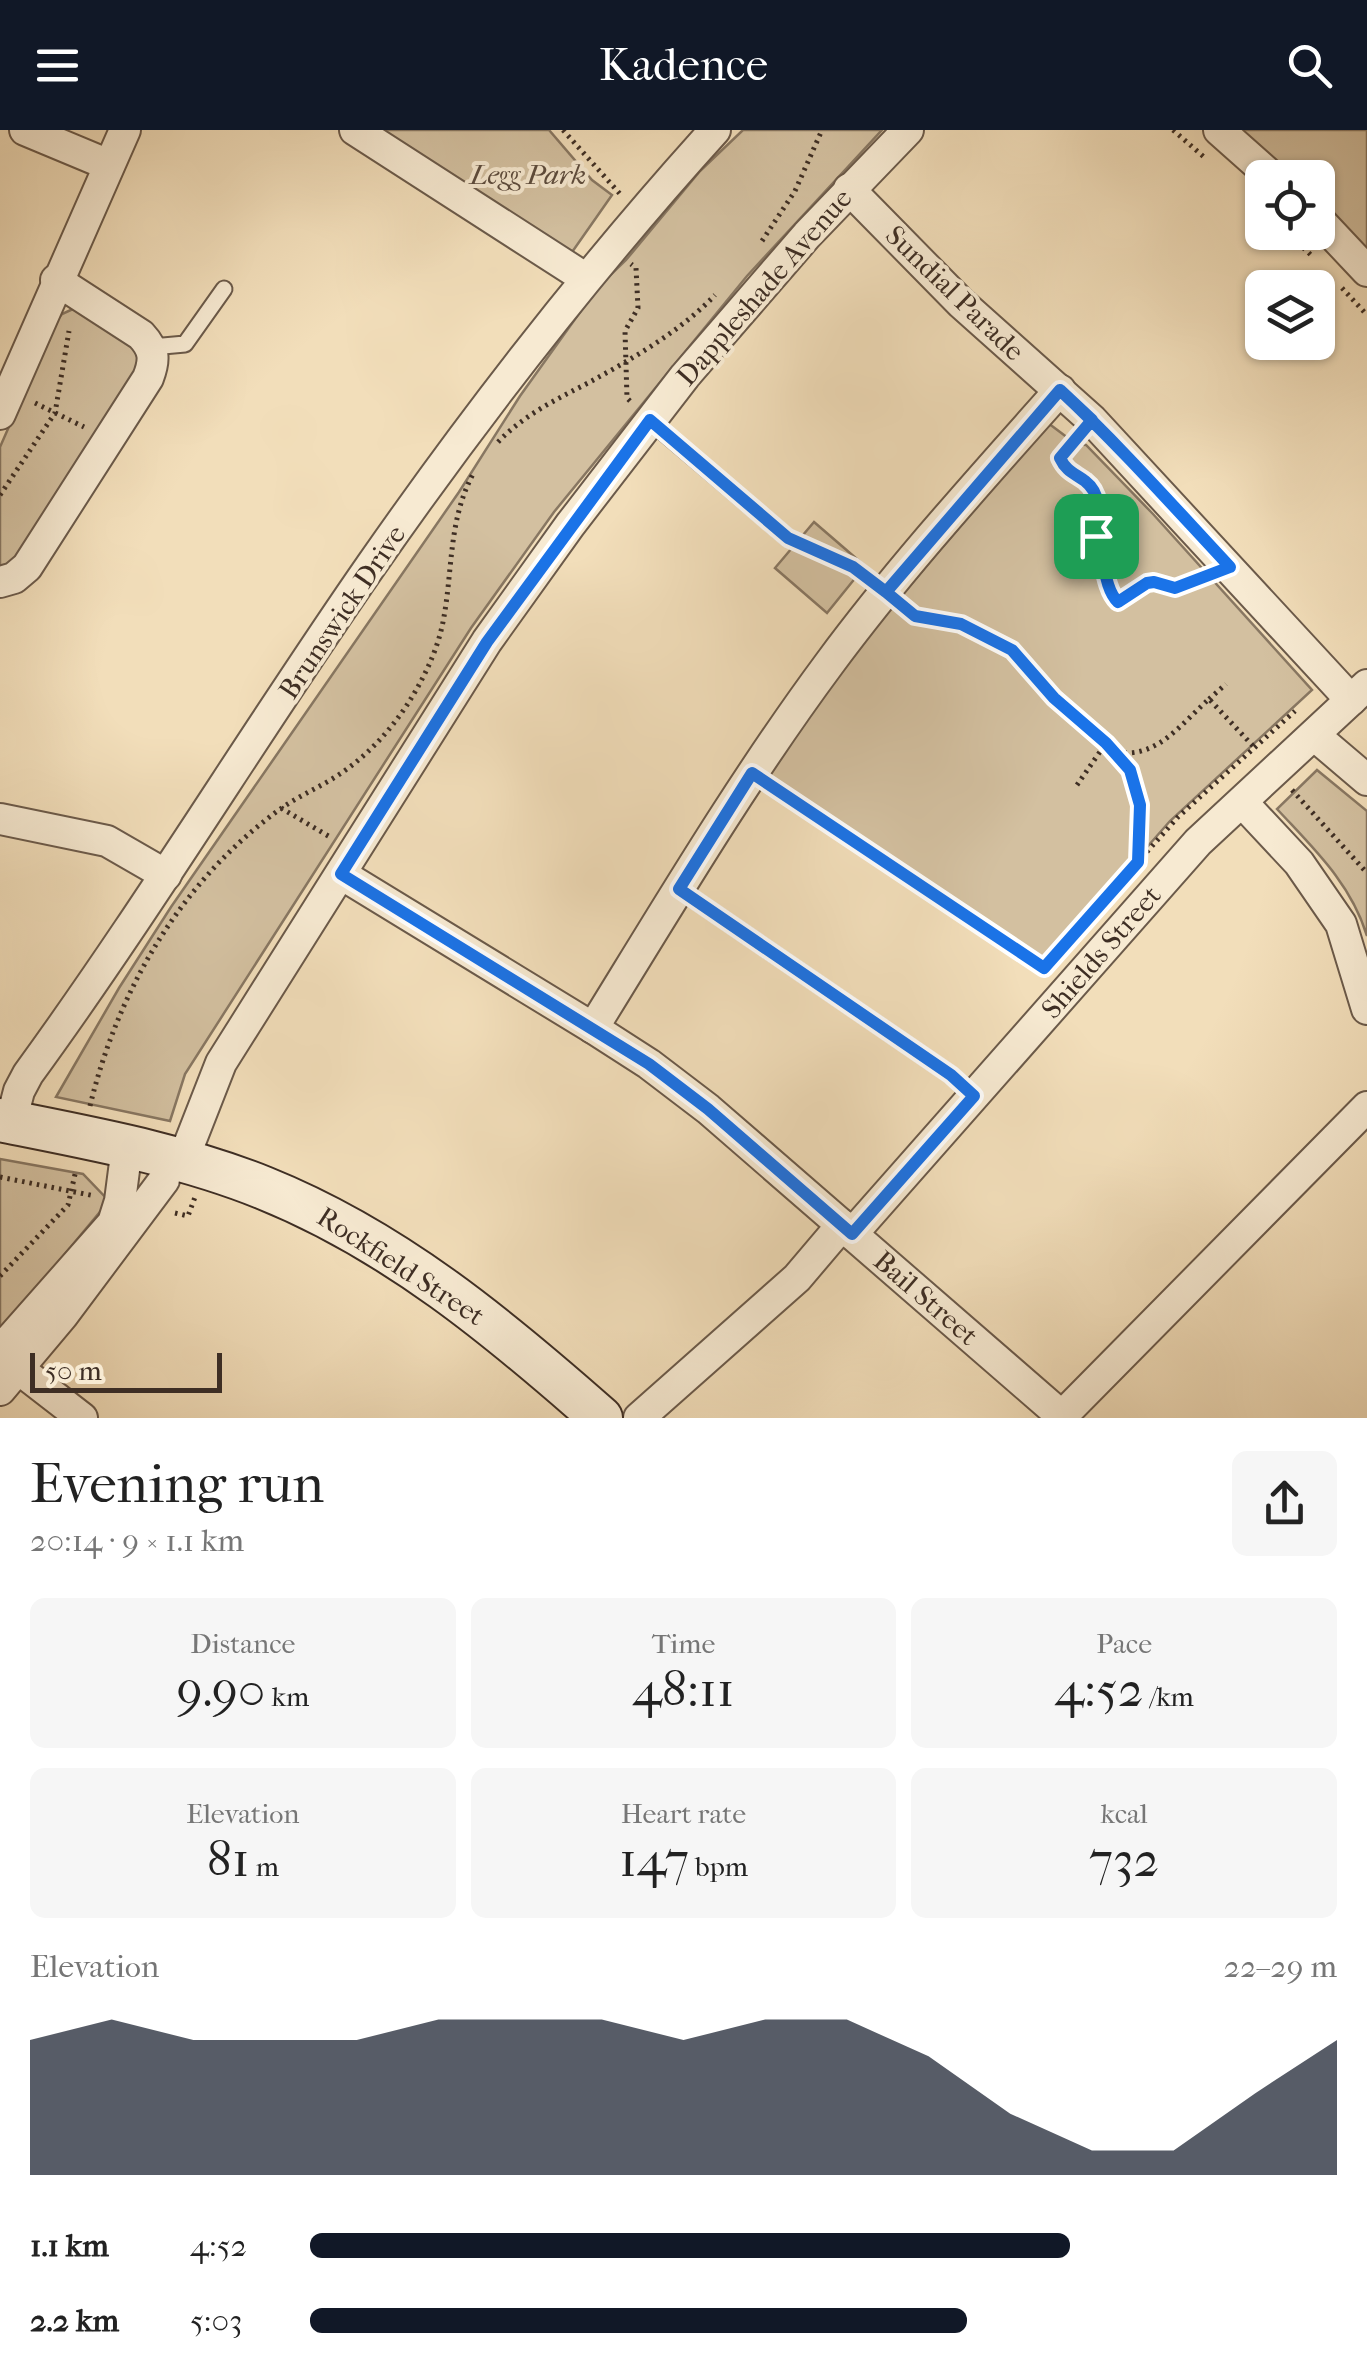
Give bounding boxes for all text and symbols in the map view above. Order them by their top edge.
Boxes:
icon: menu [30,38,85,93]
icon: search [1282,38,1337,93]
text: Kadence [599,39,768,92]
park label: Legg Park [468,158,586,191]
map controls [1245,160,1335,360]
button: locate [1245,160,1335,250]
street label: Dappleshade Avenue [669,182,859,392]
street label: Sundial Parade [879,219,1031,368]
button: layers [1245,270,1335,360]
pin [1054,494,1139,579]
icon: arrive [1069,509,1124,564]
street label: Brunswick Drive [272,519,412,705]
street label: Shields Street [1034,879,1168,1025]
street label: Rockfield Street [311,1200,491,1332]
street label: Bail Street [867,1244,985,1352]
scale bar [30,1348,222,1392]
text: 50 m [45,1354,102,1387]
button: share [1232,1451,1337,1556]
text: Evening run [30,1452,324,1516]
text: 20:14 · 9 × 1.1 km [30,1522,244,1559]
text: Distance [190,1627,295,1660]
text: Time [652,1627,715,1660]
text: Pace [1096,1627,1152,1660]
text: 9.90 [176,1660,265,1719]
text: 48:11 [632,1660,735,1719]
text: 4:52 [1054,1660,1143,1719]
text: km [265,1680,309,1713]
text: /km [1143,1680,1194,1713]
text: Elevation [186,1797,299,1830]
text: Heart rate [621,1797,746,1830]
text: kcal [1101,1797,1148,1830]
text: 81 [207,1830,250,1889]
text: 147 [619,1830,689,1889]
text: 732 [1089,1830,1159,1889]
text: m [250,1850,279,1883]
text: bpm [689,1850,748,1883]
text: Elevation [30,1948,159,1985]
text: 22–29 m [1223,1948,1337,1985]
text: 1.1 km [30,2227,109,2264]
text: 4:52 [190,2227,247,2264]
text: 2.2 km [30,2302,119,2339]
text: 5:03 [190,2302,242,2339]

